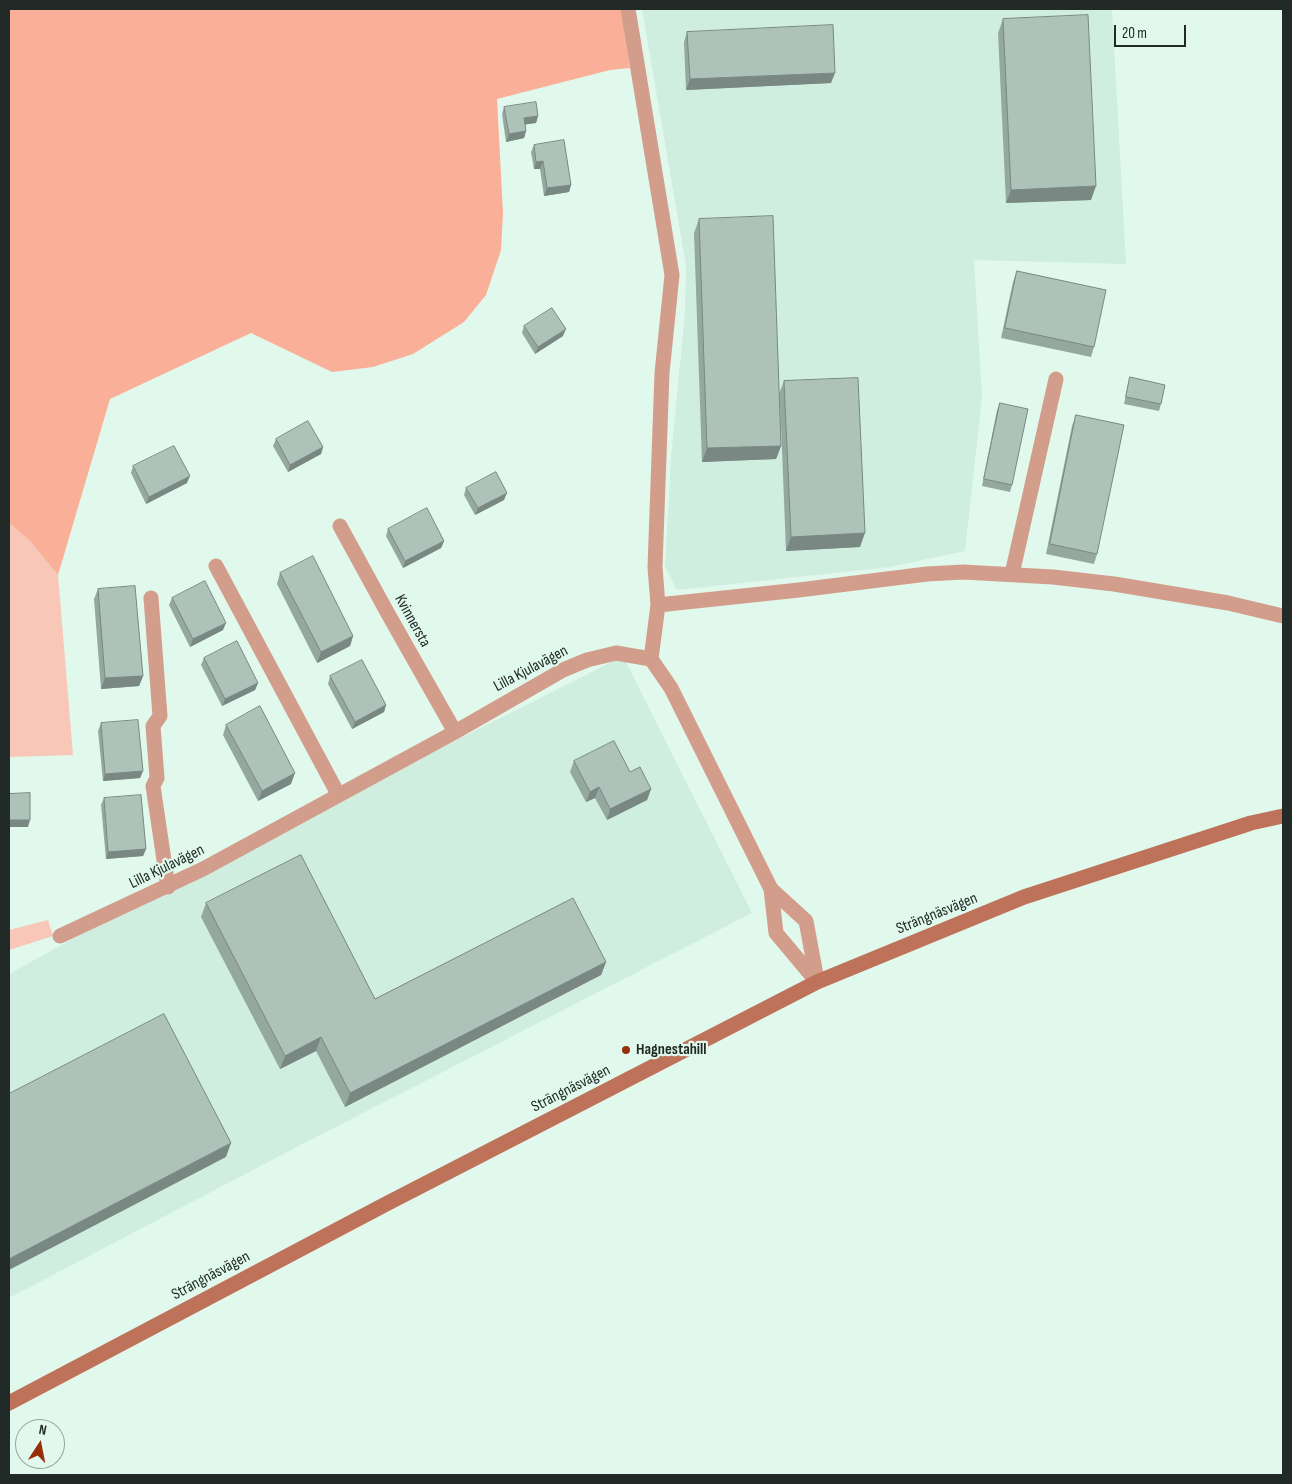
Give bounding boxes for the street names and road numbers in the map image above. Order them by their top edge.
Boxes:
street label: Kvinnersta [390,591,434,651]
street label: Lilla Kjulavägen [491,641,571,697]
street label: Lilla Kjulavägen [126,841,208,893]
street label: Strängnäsvägen [894,889,980,939]
street label: Strängnäsvägen [528,1061,614,1117]
street label: Strängnäsvägen [169,1247,253,1305]

